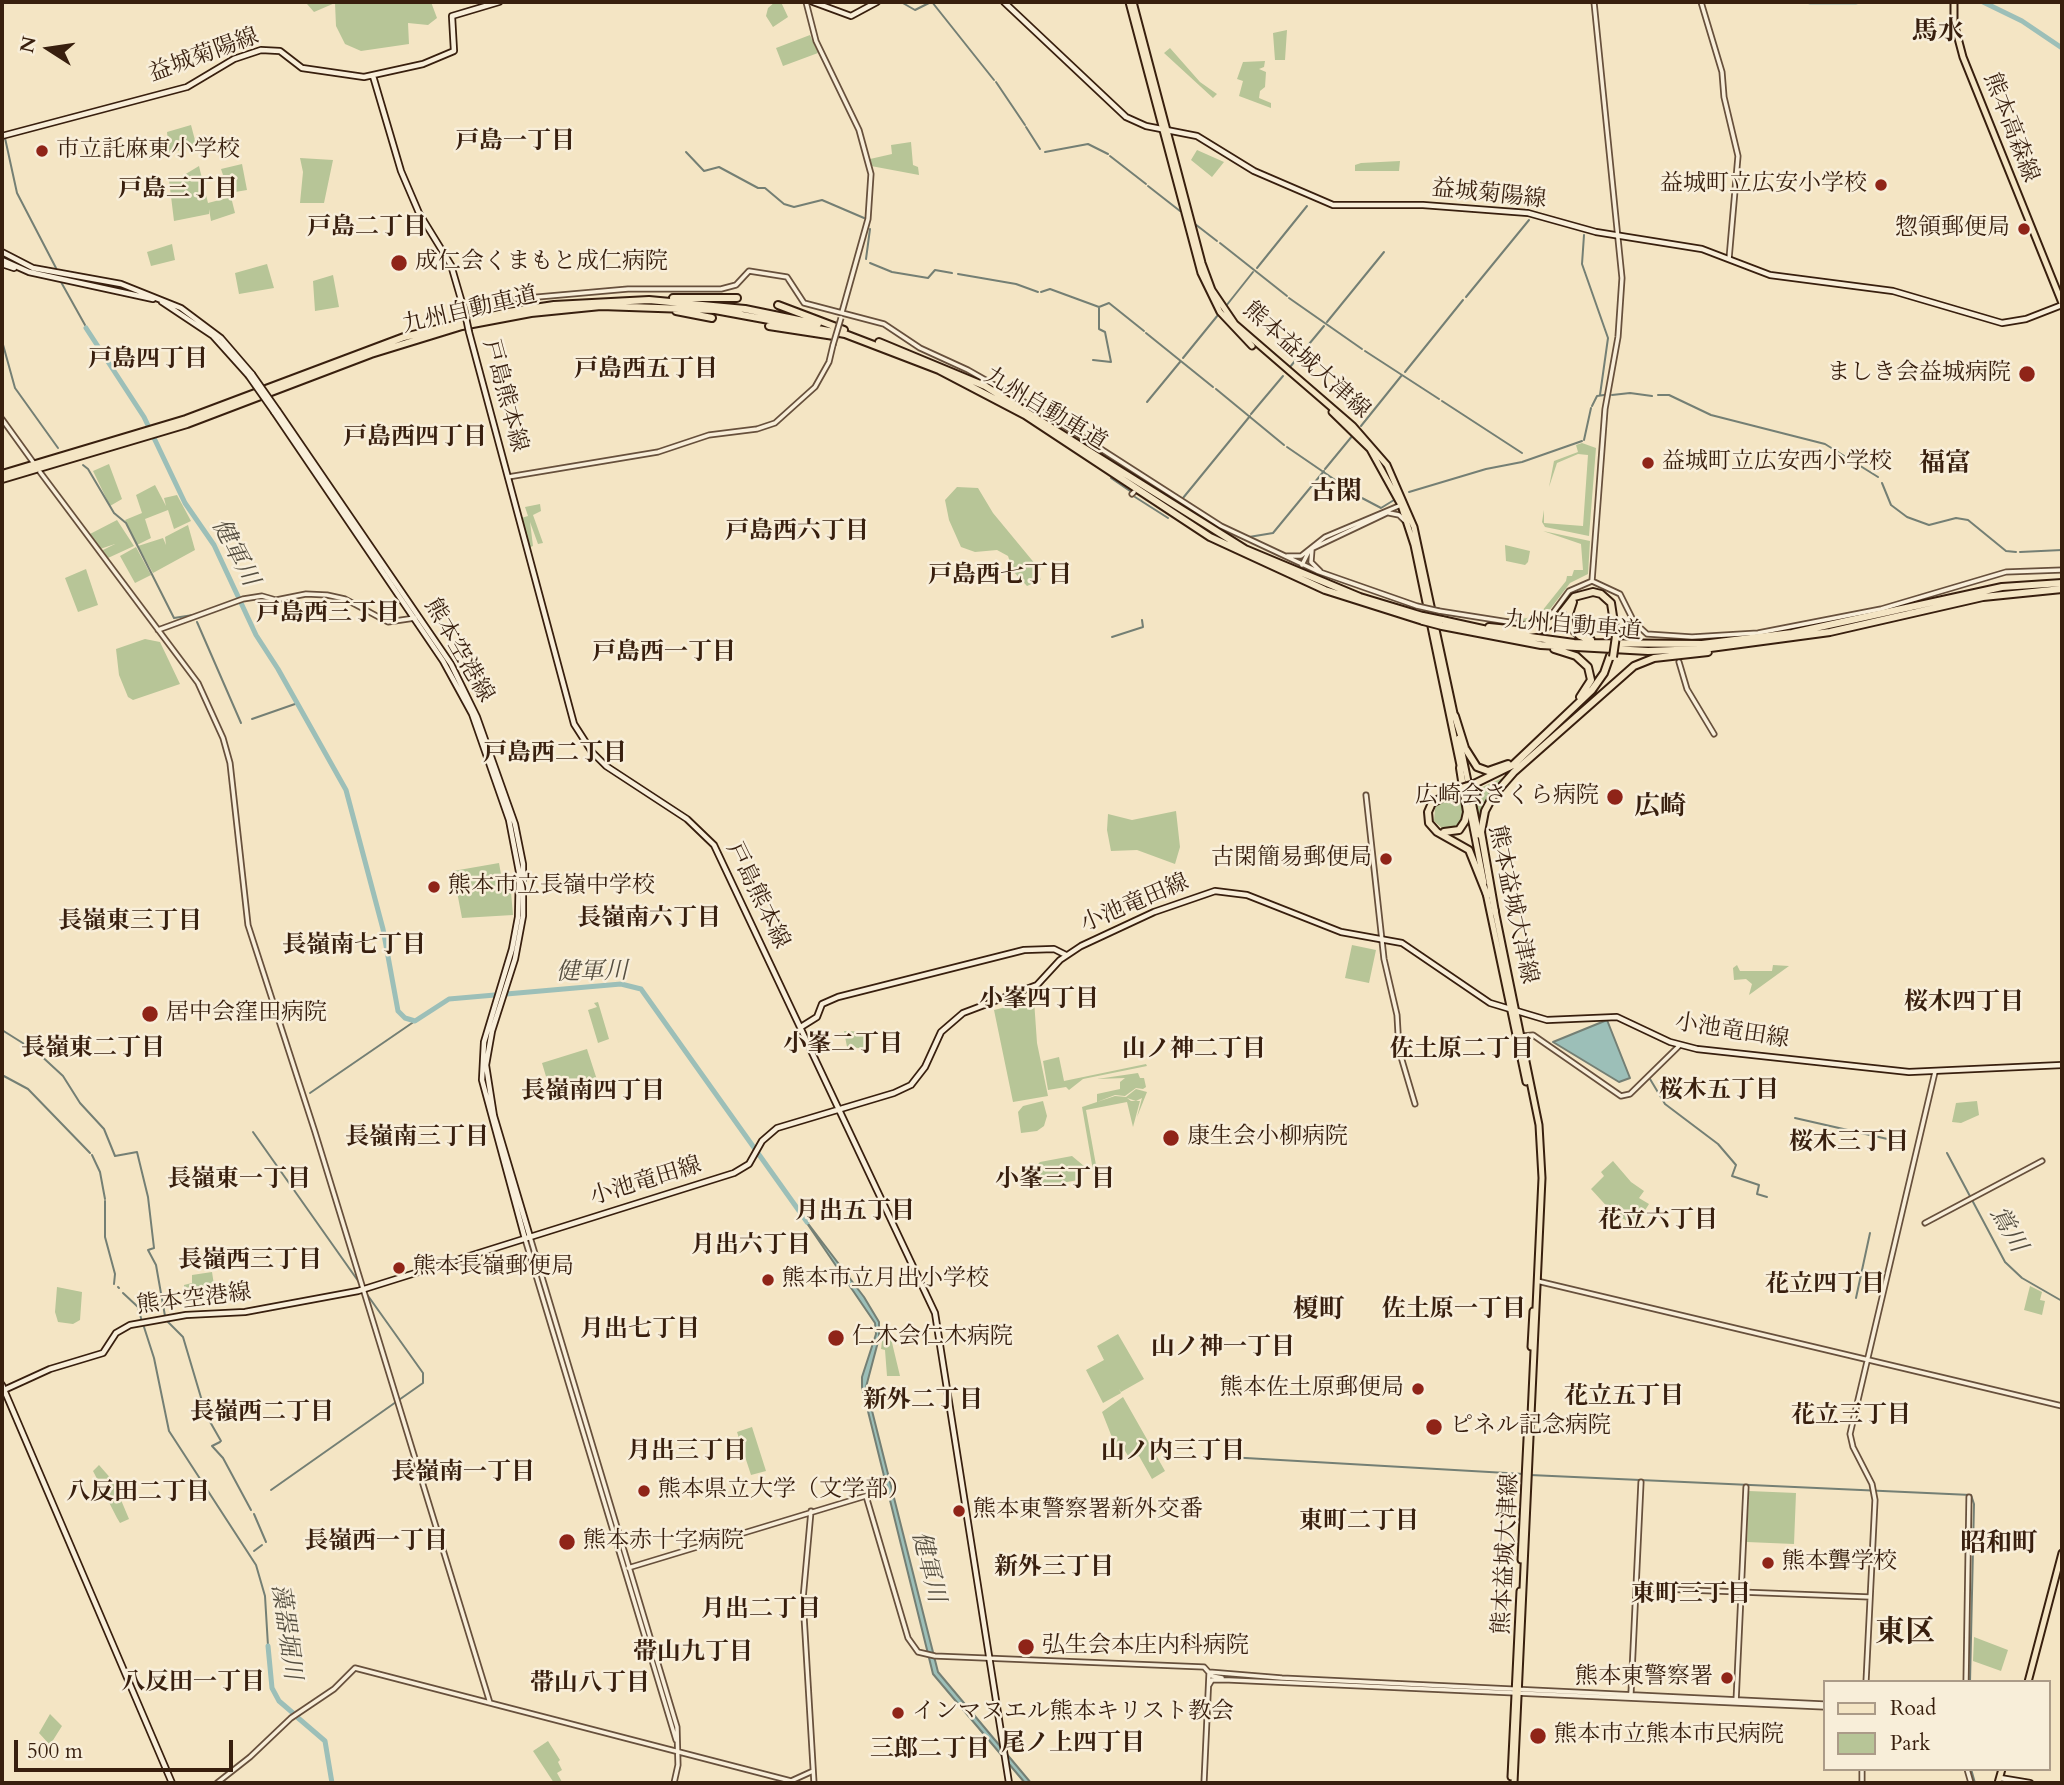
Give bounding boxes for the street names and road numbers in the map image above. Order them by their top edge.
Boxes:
street label: 益城菊陽線 [145,23,263,89]
street label: 熊本高森線 [1977,69,2043,187]
street label: 益城菊陽線 [1430,175,1548,215]
street label: 九州自動車道 [400,282,540,340]
street label: 熊本益城大津線 [1237,297,1375,425]
street label: 戸島熊本線 [476,337,532,455]
street label: 九州自動車道 [979,363,1111,457]
street label: 熊本空港線 [417,594,499,708]
street label: 九州自動車道 [1503,607,1643,647]
street label: 熊本益城大津線 [1482,823,1542,987]
street label: 戸島熊本線 [719,838,795,954]
street label: 小池竜田線 [1077,869,1193,939]
street label: 小池竜田線 [1673,1009,1791,1055]
street label: 小池竜田線 [587,1152,705,1212]
street label: 熊本空港線 [135,1279,253,1321]
street label: 熊本益城大津線 [1489,1473,1525,1635]

